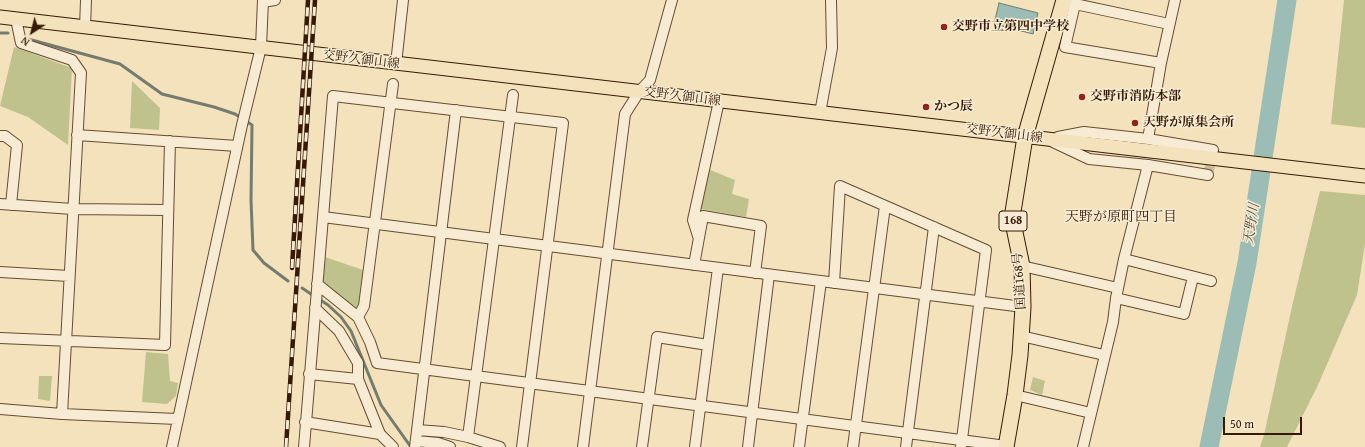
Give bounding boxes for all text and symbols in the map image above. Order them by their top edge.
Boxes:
north arrow [12,12,52,52]
place label: 交野市立第四中学校 [952,19,1069,35]
marker: 交野市立第四中学校 [939,22,949,32]
text: N [17,33,33,50]
street label: 交野久御山線 [321,48,401,72]
street label: 交野久御山線 [642,85,722,109]
place label: 交野市消防本部 [1090,89,1181,105]
marker: 交野市消防本部 [1077,92,1087,102]
place label: かつ辰 [934,99,973,115]
marker: かつ辰 [921,102,931,112]
place label: 天野が原集会所 [1143,115,1234,131]
marker: 天野が原集会所 [1130,118,1140,128]
street label: 交野久御山線 [964,122,1044,146]
water label: 天野川 [1240,202,1264,246]
district label: 天野が原町四丁目 [1065,209,1177,225]
road number: 168 [999,211,1027,231]
street label: 国道168号 [1010,252,1030,310]
scale bar [1225,409,1304,435]
text: 50 m [1230,415,1254,432]

